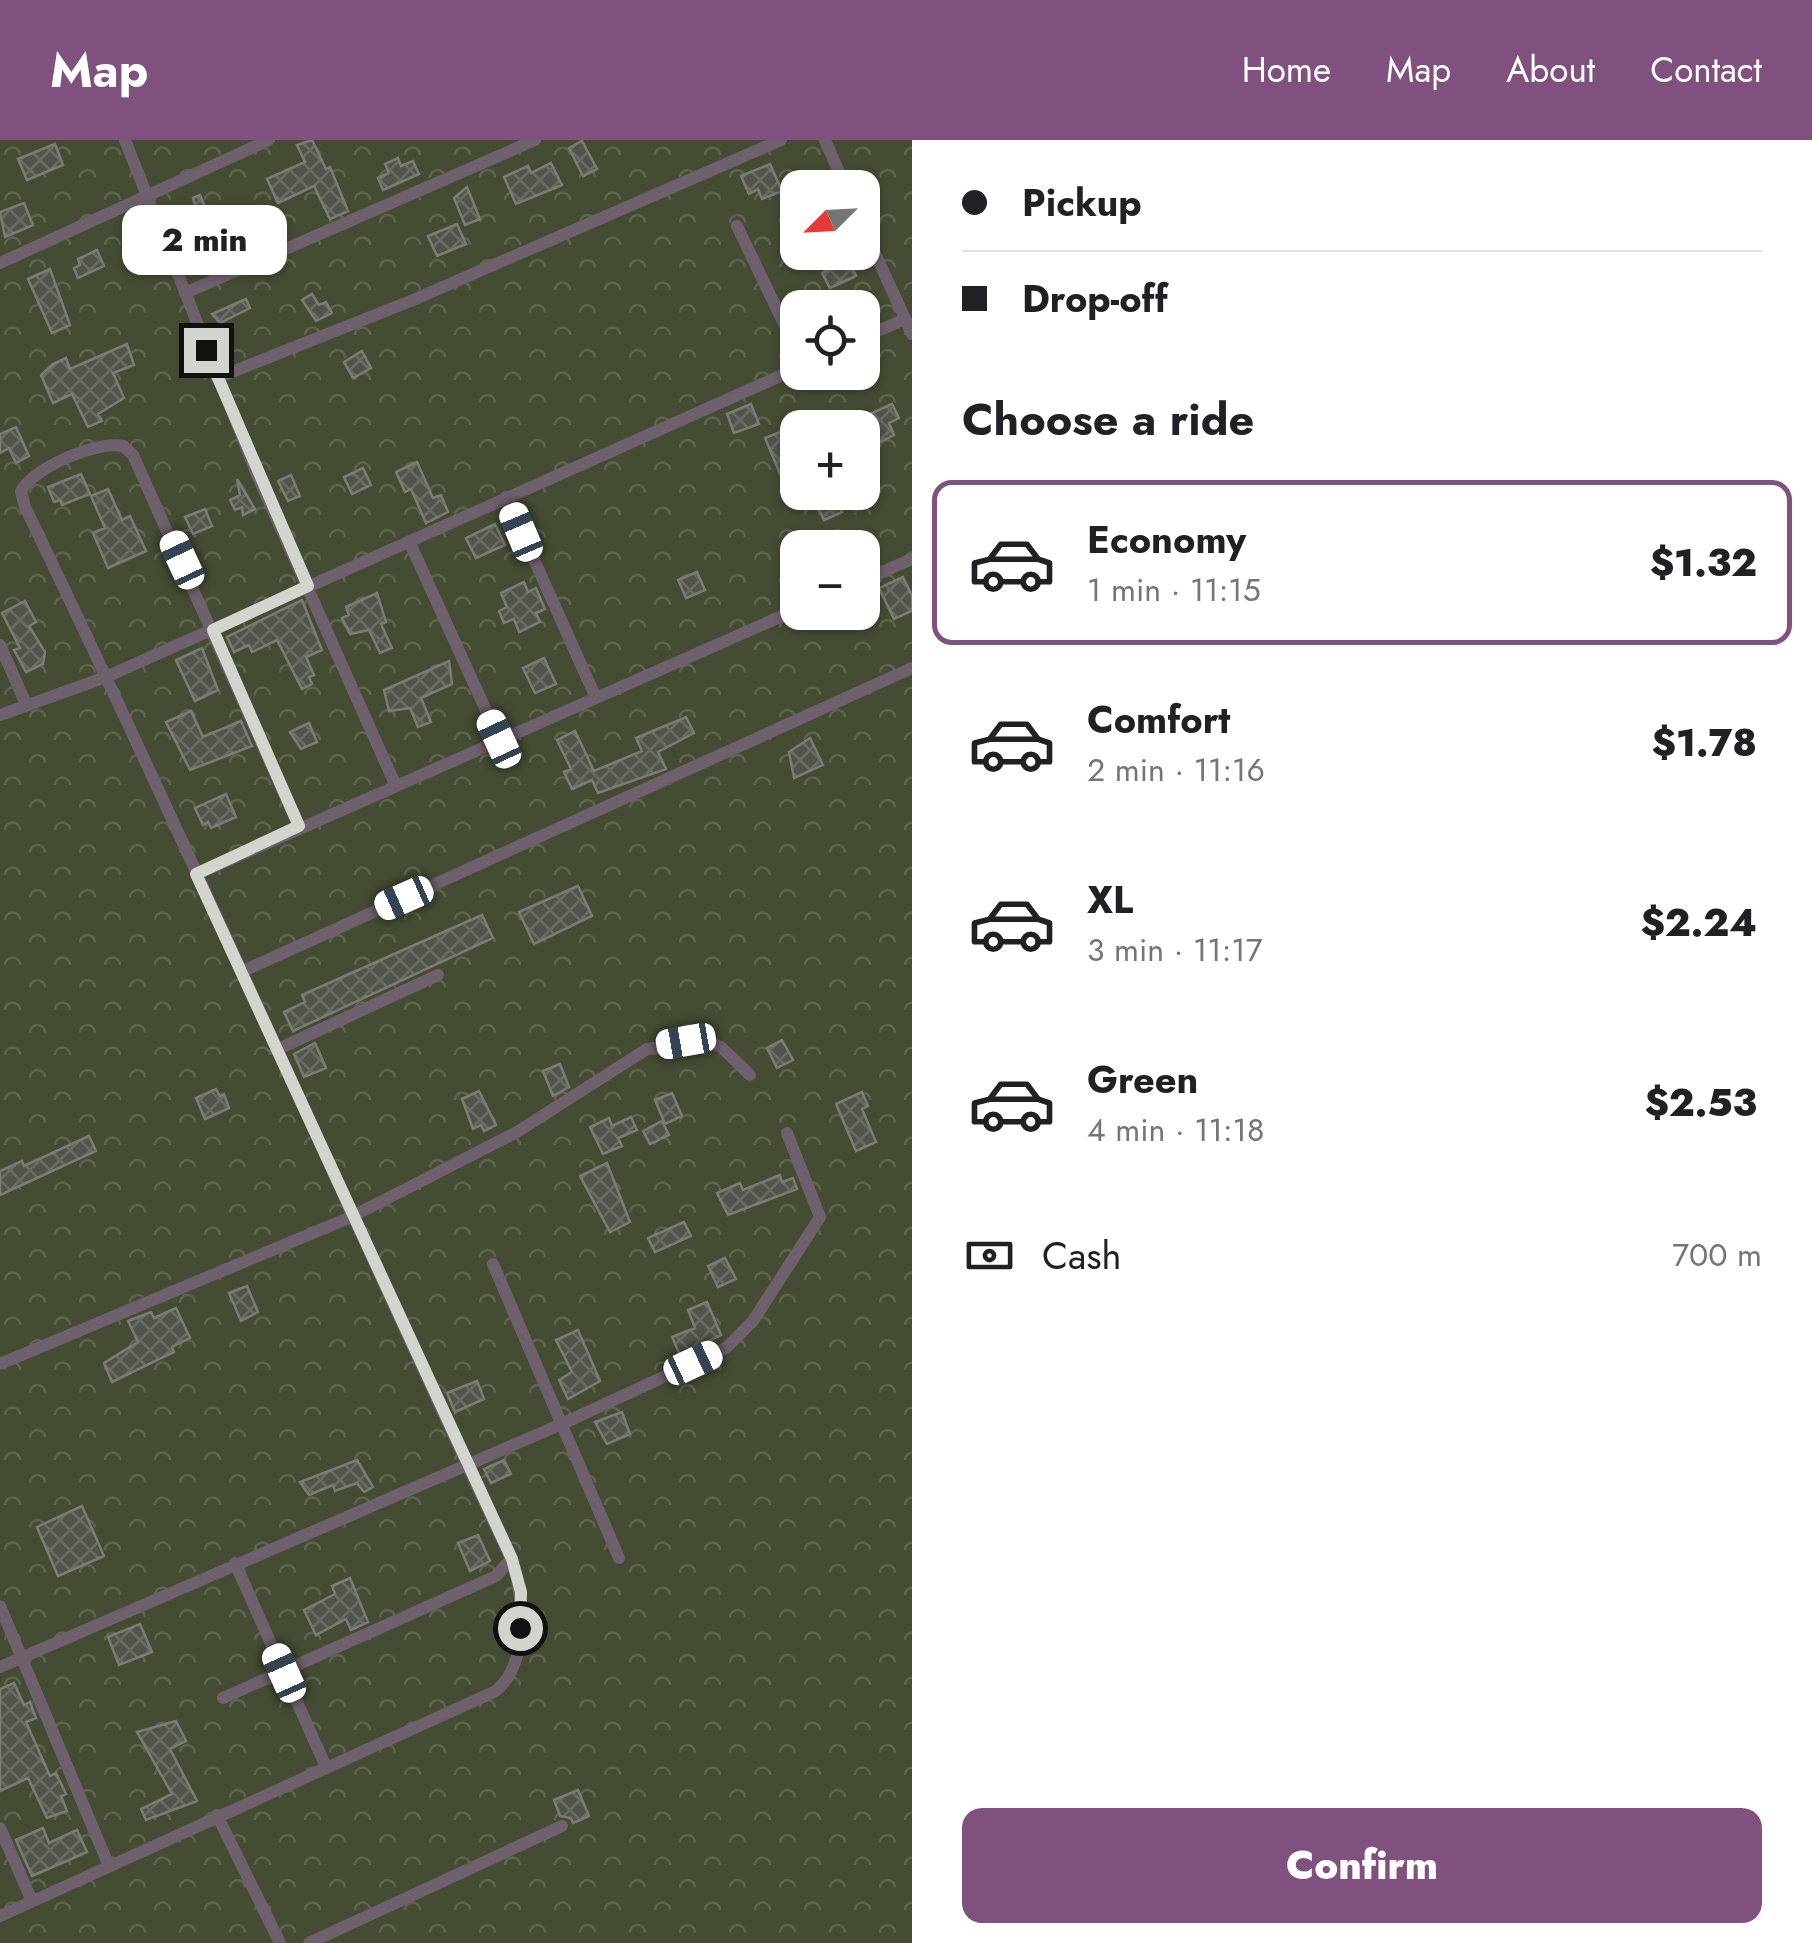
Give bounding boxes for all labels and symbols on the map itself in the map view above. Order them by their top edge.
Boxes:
north arrow [780,170,880,270]
callout: 2 min [124,205,288,275]
route end [184,328,229,373]
car [495,499,547,565]
car [156,526,208,594]
car [473,705,525,773]
car [370,872,438,924]
car [654,1021,718,1061]
car [659,1337,727,1389]
route start [498,1606,543,1651]
car [258,1639,310,1707]

